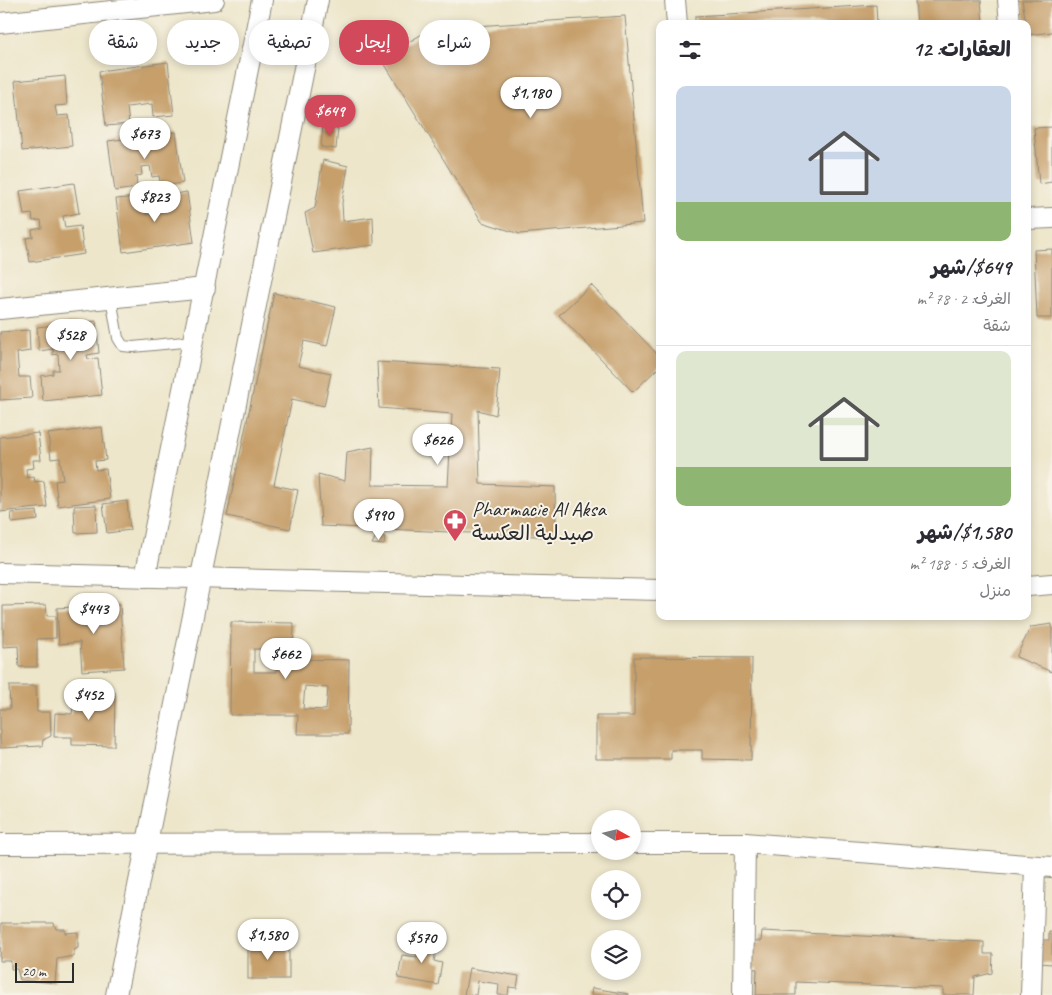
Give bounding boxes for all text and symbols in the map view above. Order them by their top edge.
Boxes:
chip: شقة [89,20,157,65]
chip: جديد [167,20,239,65]
chip: تصفية [249,20,329,65]
chip: إيجار [339,20,409,65]
chip: شراء [419,20,490,65]
icon: filters [676,36,704,64]
text: العقارات: 12 [913,36,1011,62]
pin: $1,180 [490,76,572,119]
text: $1,180 [511,83,551,103]
pin: $649 [300,94,360,137]
text: $649 [316,101,344,121]
pin: $673 [115,118,175,160]
icon: home [799,118,889,208]
text: $673 [130,124,160,144]
pin: $823 [125,180,185,223]
text: $823 [141,187,169,207]
text: $649/شهر [931,254,1011,280]
text: الغرف: 2 · 78 m² [917,289,1011,309]
text: شقة [983,316,1011,336]
pin: $528 [41,318,101,361]
text: $528 [57,325,85,345]
icon: home [799,384,889,474]
pin: $626 [408,424,468,466]
text: $626 [423,430,453,450]
place label: Pharmacie Al Aksa صيدلية العكسة [472,496,607,546]
pin: $990 [349,498,409,541]
text: $990 [365,505,393,525]
pharmacy icon: Pharmacie Al Aksa صيدلية العكسة [442,508,468,542]
text: $1,580/شهر [918,519,1011,545]
text: الغرف: 5 · 188 m² [910,554,1011,574]
text: منزل [979,581,1011,601]
pin: $443 [64,592,124,635]
text: $443 [80,599,108,619]
pin: $662 [256,638,316,680]
text: $662 [271,644,301,664]
pin: $452 [59,678,119,721]
text: $452 [75,685,103,705]
north arrow [591,810,641,860]
map controls [591,810,641,980]
button: locate [591,870,641,920]
pin: $1,580 [227,918,309,961]
pin: $570 [392,922,452,964]
text: $1,580 [249,925,287,945]
text: $570 [408,928,436,948]
button: layers [591,930,641,980]
scale bar [15,960,74,983]
text: 20 m [22,963,46,980]

